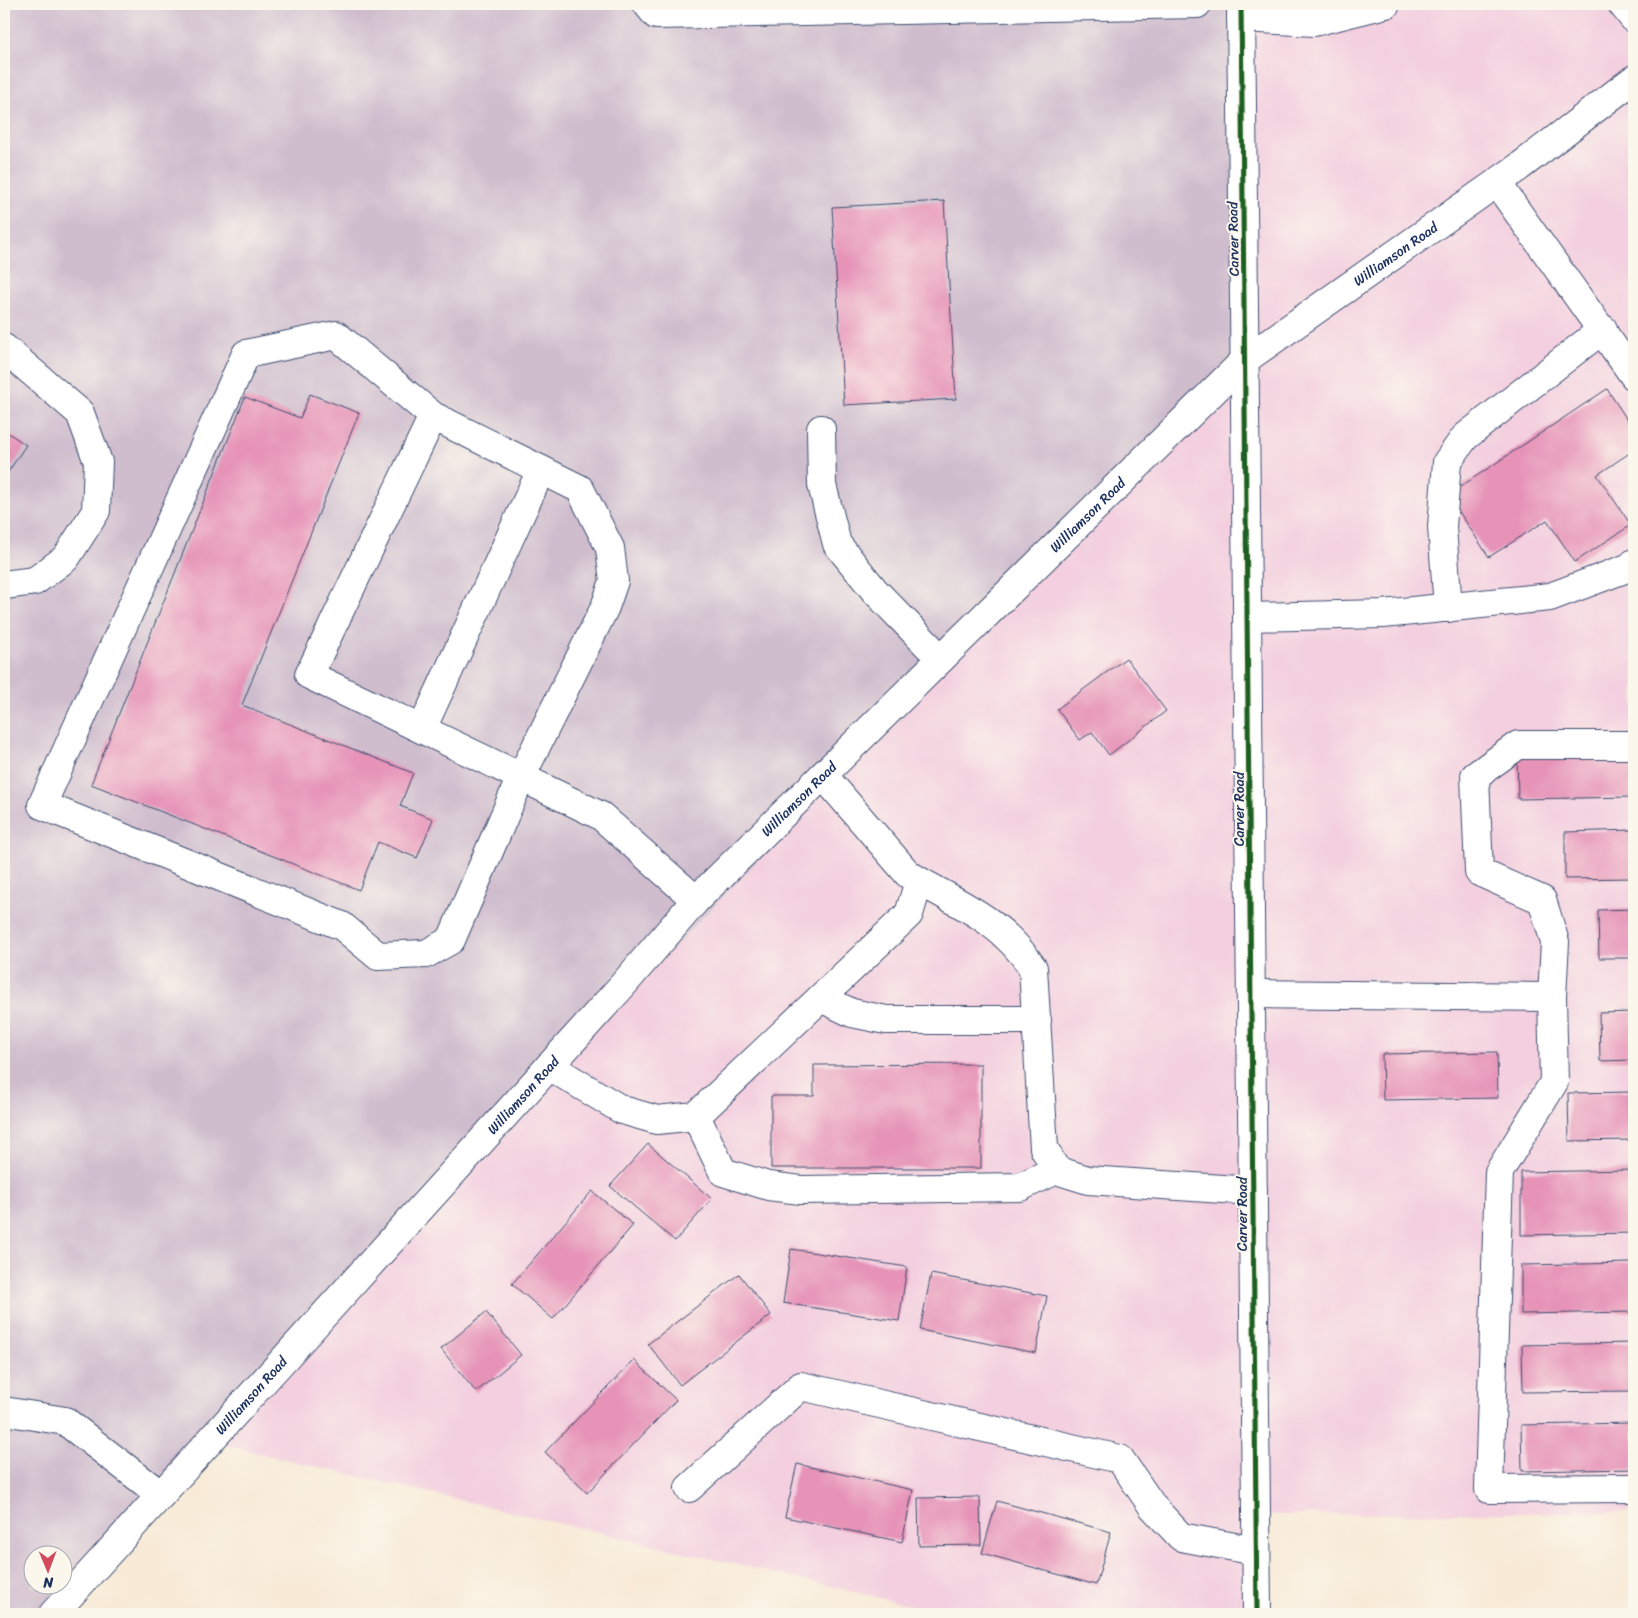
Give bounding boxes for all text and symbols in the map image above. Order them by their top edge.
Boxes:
street label: Carver Road [1220,200,1247,276]
street label: Williamson Road [1348,215,1445,293]
street label: Williamson Road [1044,470,1133,559]
street label: Williamson Road [755,754,844,843]
street label: Carver Road [1227,770,1252,846]
street label: Williamson Road [481,1049,567,1141]
street label: Carver Road [1230,1175,1255,1251]
street label: Williamson Road [209,1349,295,1441]
north arrow [22,1546,72,1596]
text: N [43,1570,54,1595]

